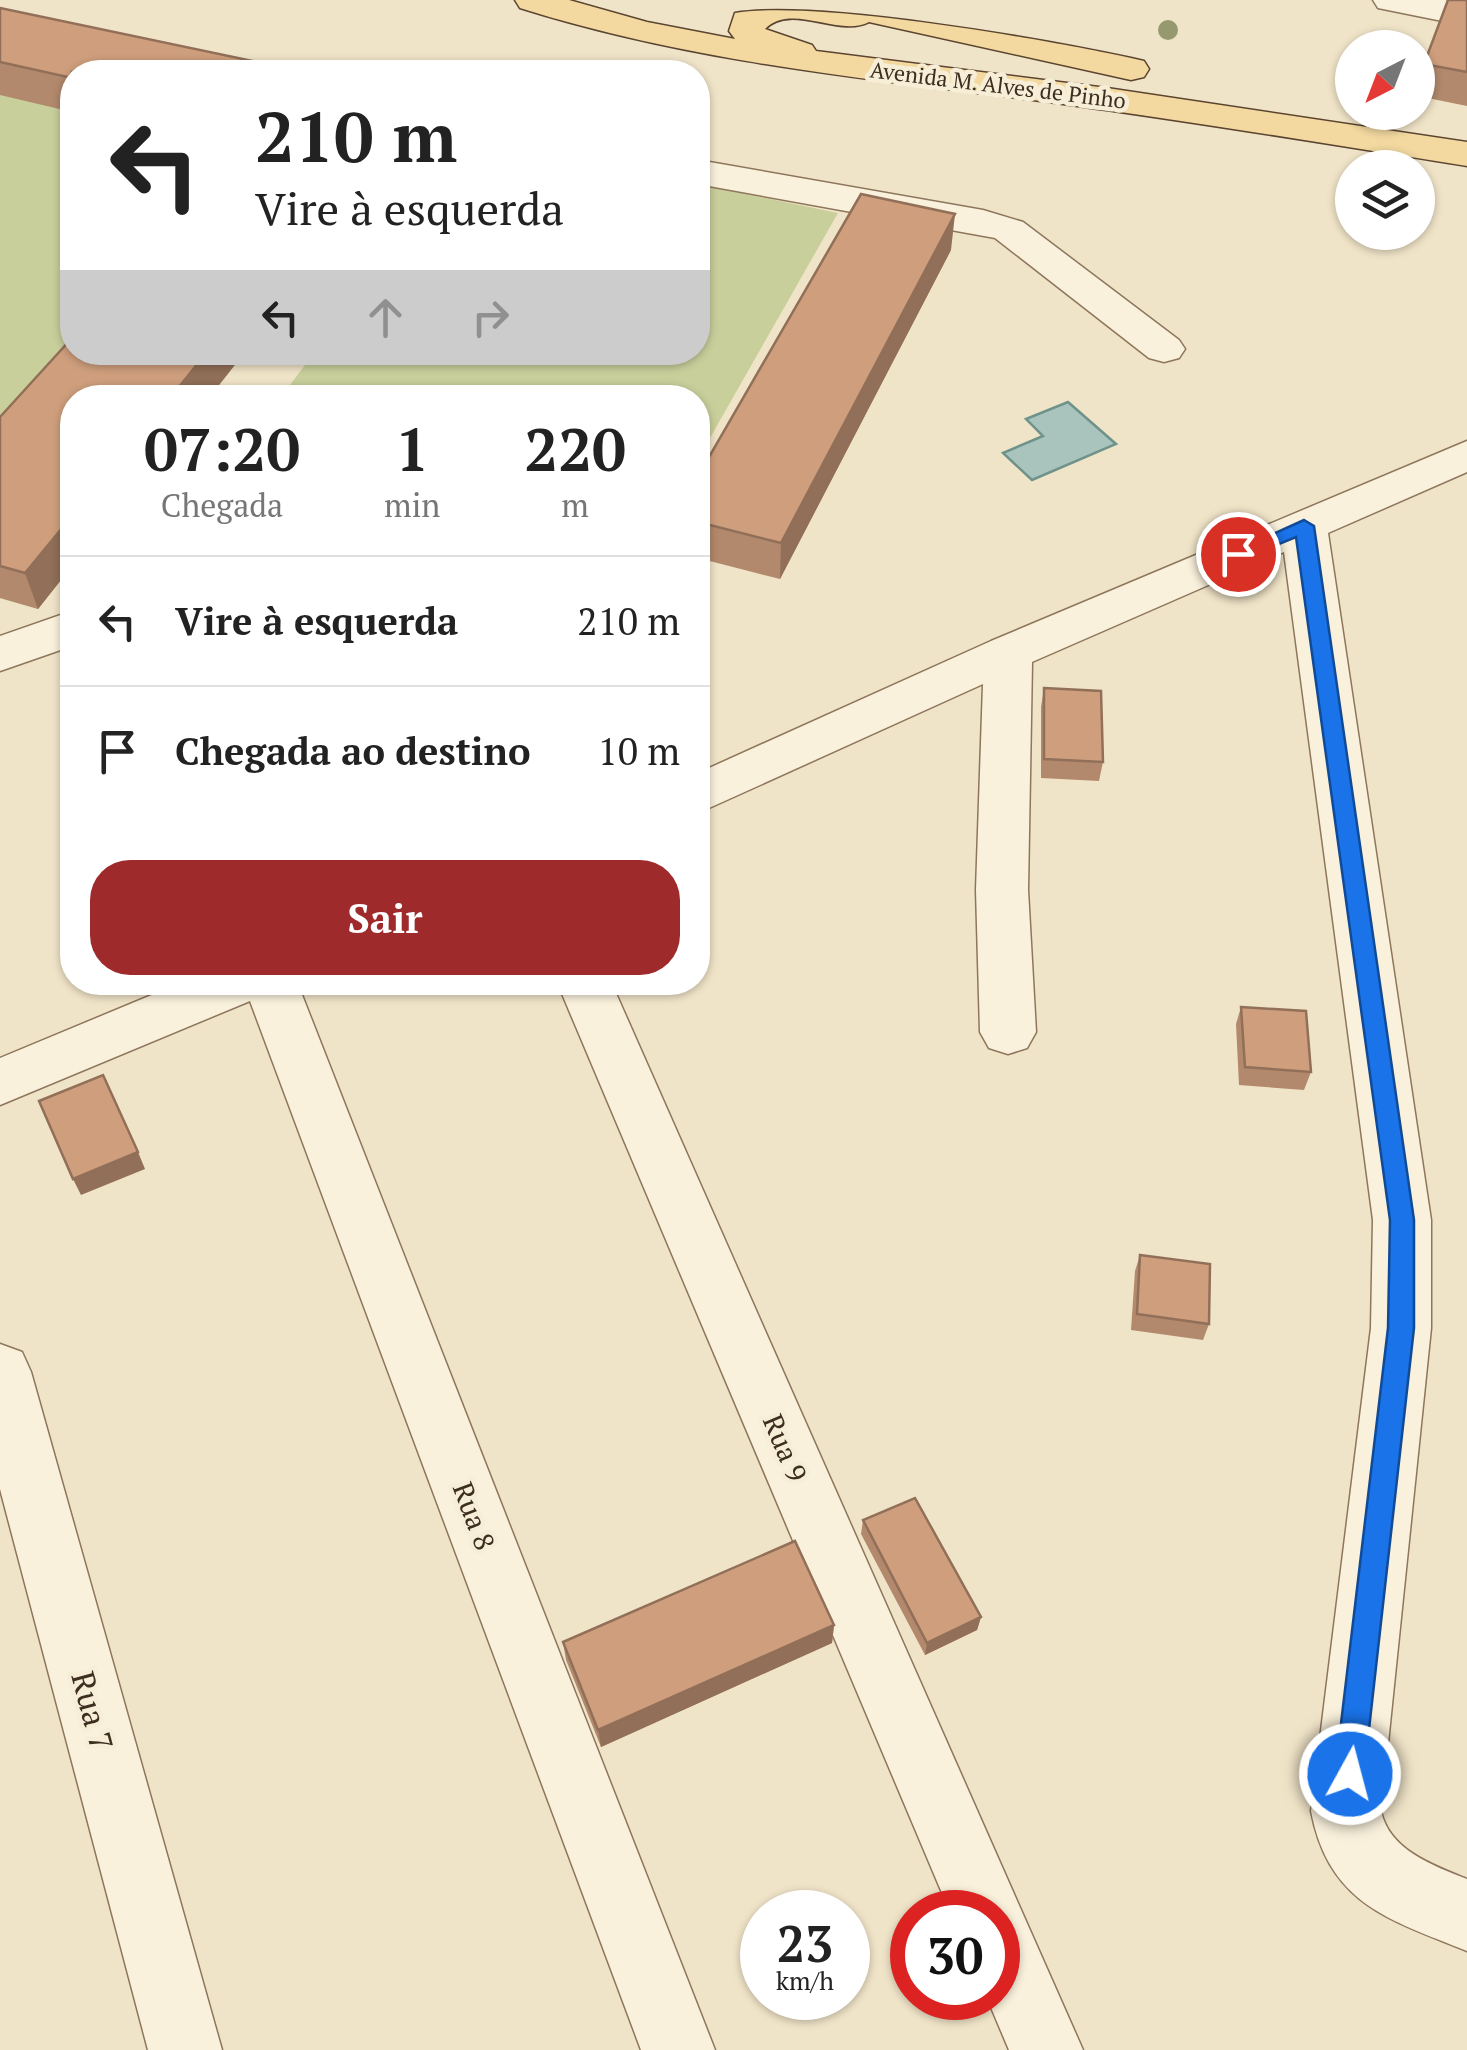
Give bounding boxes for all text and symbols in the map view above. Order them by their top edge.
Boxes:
north arrow [1335,30,1435,130]
map controls [1335,30,1435,250]
street label: Avenida M. Alves de Pinho [868,54,1128,115]
text: 210 m [255,89,457,182]
icon: left [90,100,220,230]
button: layers [1335,150,1435,250]
text: Vire à esquerda [255,178,564,238]
icon: left [253,290,308,345]
icon: ahead [358,290,413,345]
icon: right [463,290,518,345]
text: 07:20 [144,409,300,488]
text: 1 [395,409,429,488]
text: 220 [524,409,626,488]
text: Chegada [161,484,283,526]
text: min [384,484,440,526]
text: m [561,484,589,526]
pin [1196,512,1281,597]
icon: arrive [1211,527,1266,582]
icon: left [90,594,145,649]
text: Vire à esquerda [175,596,458,646]
text: 210 m [577,596,680,646]
icon: arrive [90,724,145,779]
text: Chegada ao destino [175,726,530,776]
text: 10 m [597,726,680,776]
button: Sair [90,860,680,975]
street label: Rua 9 [755,1408,816,1487]
street label: Rua 8 [445,1477,504,1555]
street label: Rua 7 [62,1667,124,1755]
position arrow [1298,1722,1402,1826]
speed limit sign: 30 [890,1890,1020,2020]
text: 23 [777,1910,833,1976]
text: km/h [776,1964,834,1997]

